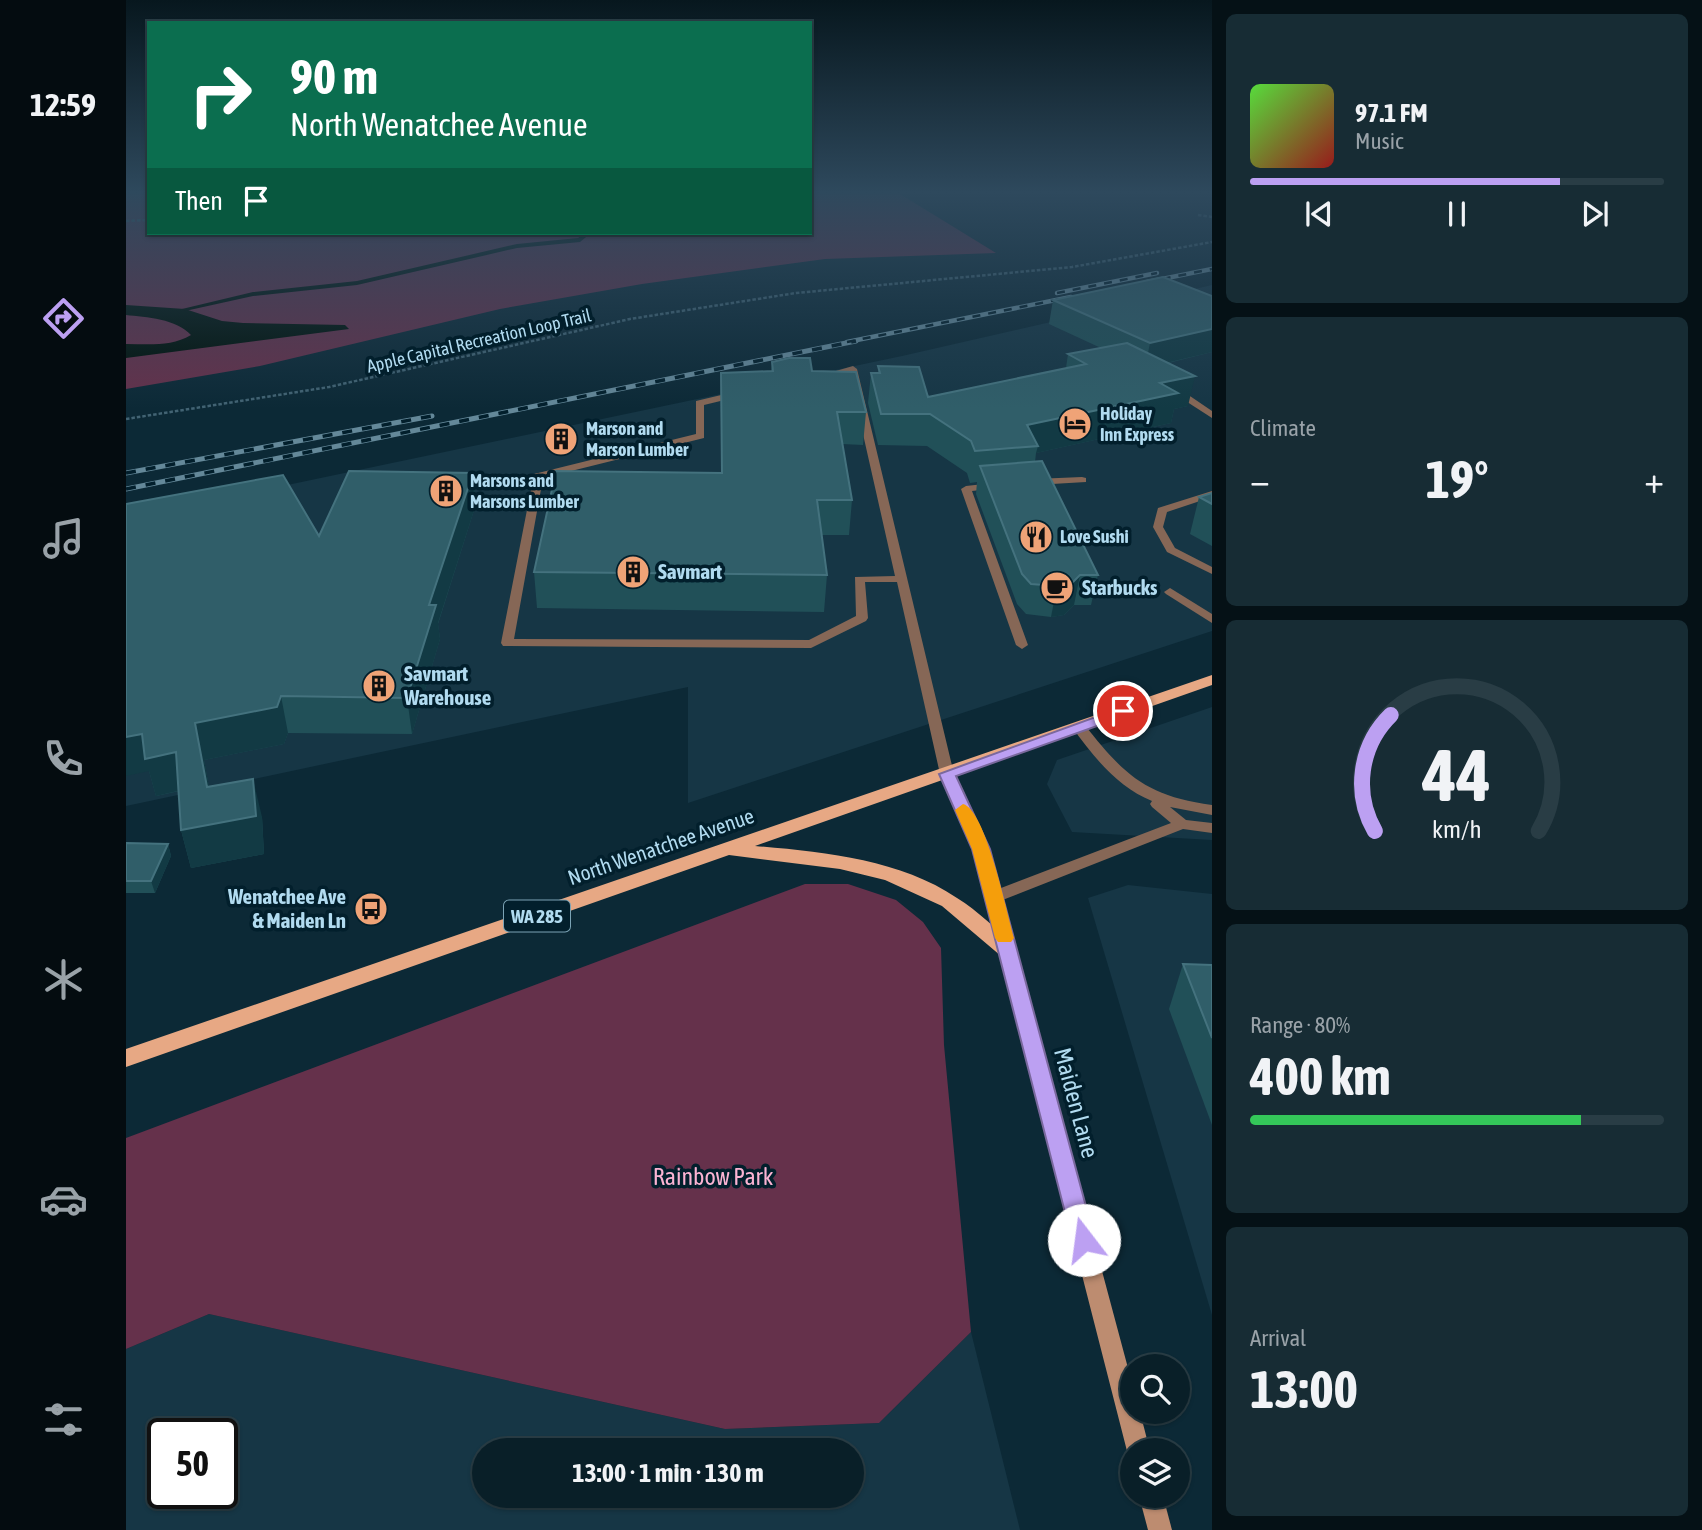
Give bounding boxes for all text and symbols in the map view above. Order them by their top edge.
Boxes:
text: 90 m [290,48,378,104]
icon: right [175,49,266,140]
text: 12:59 [30,86,96,123]
text: 97.1 FM [1355,98,1428,128]
text: North Wenatchee Avenue [290,106,587,143]
text: Music [1355,128,1403,154]
icon: arrive [237,182,275,220]
text: Then [175,186,223,216]
icon: previous [1300,195,1338,233]
icon: pause [1438,195,1476,233]
icon: next [1576,195,1614,233]
icon: directions [39,294,88,343]
street label: Apple Capital Recreation Loop Trail [365,304,593,377]
place label: Holiday Inn Express [1100,403,1175,445]
hotel icon: Holiday Inn Express [1056,405,1094,443]
text: Climate [1250,415,1316,441]
place label: Marson and Marson Lumber [586,418,689,460]
building icon: Marson and Marson Lumber [542,420,580,458]
text: 19° [1425,449,1489,509]
text: − [1250,458,1270,501]
text: + [1644,458,1664,501]
place label: Marsons and Marsons Lumber [470,470,579,512]
building icon: Marsons and Marsons Lumber [427,472,465,510]
icon: music [39,514,88,563]
restaurant icon: Love Sushi [1017,518,1055,556]
place label: Love Sushi [1060,526,1129,547]
building icon: Savmart [614,553,652,591]
place label: Savmart [658,559,722,583]
cafe icon: Starbucks [1038,569,1076,607]
place label: Starbucks [1082,575,1158,599]
place label: Savmart Warehouse [403,661,491,709]
building icon: Savmart Warehouse [360,667,398,705]
pin [1093,681,1153,741]
icon: arrive [1104,692,1142,730]
text: 44 [1422,733,1491,816]
icon: phone [39,734,88,783]
street label: North Wenatchee Avenue [564,803,757,889]
text: km/h [1432,815,1482,843]
place label: Wenatchee Ave & Maiden Ln [227,884,346,932]
bus stop icon: Wenatchee Ave & Maiden Ln [352,890,390,928]
road number: WA 285 [504,900,570,932]
icon: climate [39,955,88,1004]
text: Range · 80% [1250,1012,1350,1038]
street label: Maiden Lane [1049,1045,1104,1161]
text: 400 km [1250,1046,1391,1106]
park label: Rainbow Park [653,1163,774,1190]
icon: car [39,1175,88,1224]
position arrow [1047,1203,1121,1277]
text: Arrival [1250,1325,1306,1351]
map controls [1120,1354,1190,1508]
button: search [1120,1354,1190,1424]
text: 13:00 [1250,1359,1358,1419]
icon: filters [39,1395,88,1444]
speed limit sign: 50 [147,1418,238,1509]
button: layers [1120,1438,1190,1508]
text: 13:00 · 1 min · 130 m [572,1458,764,1488]

